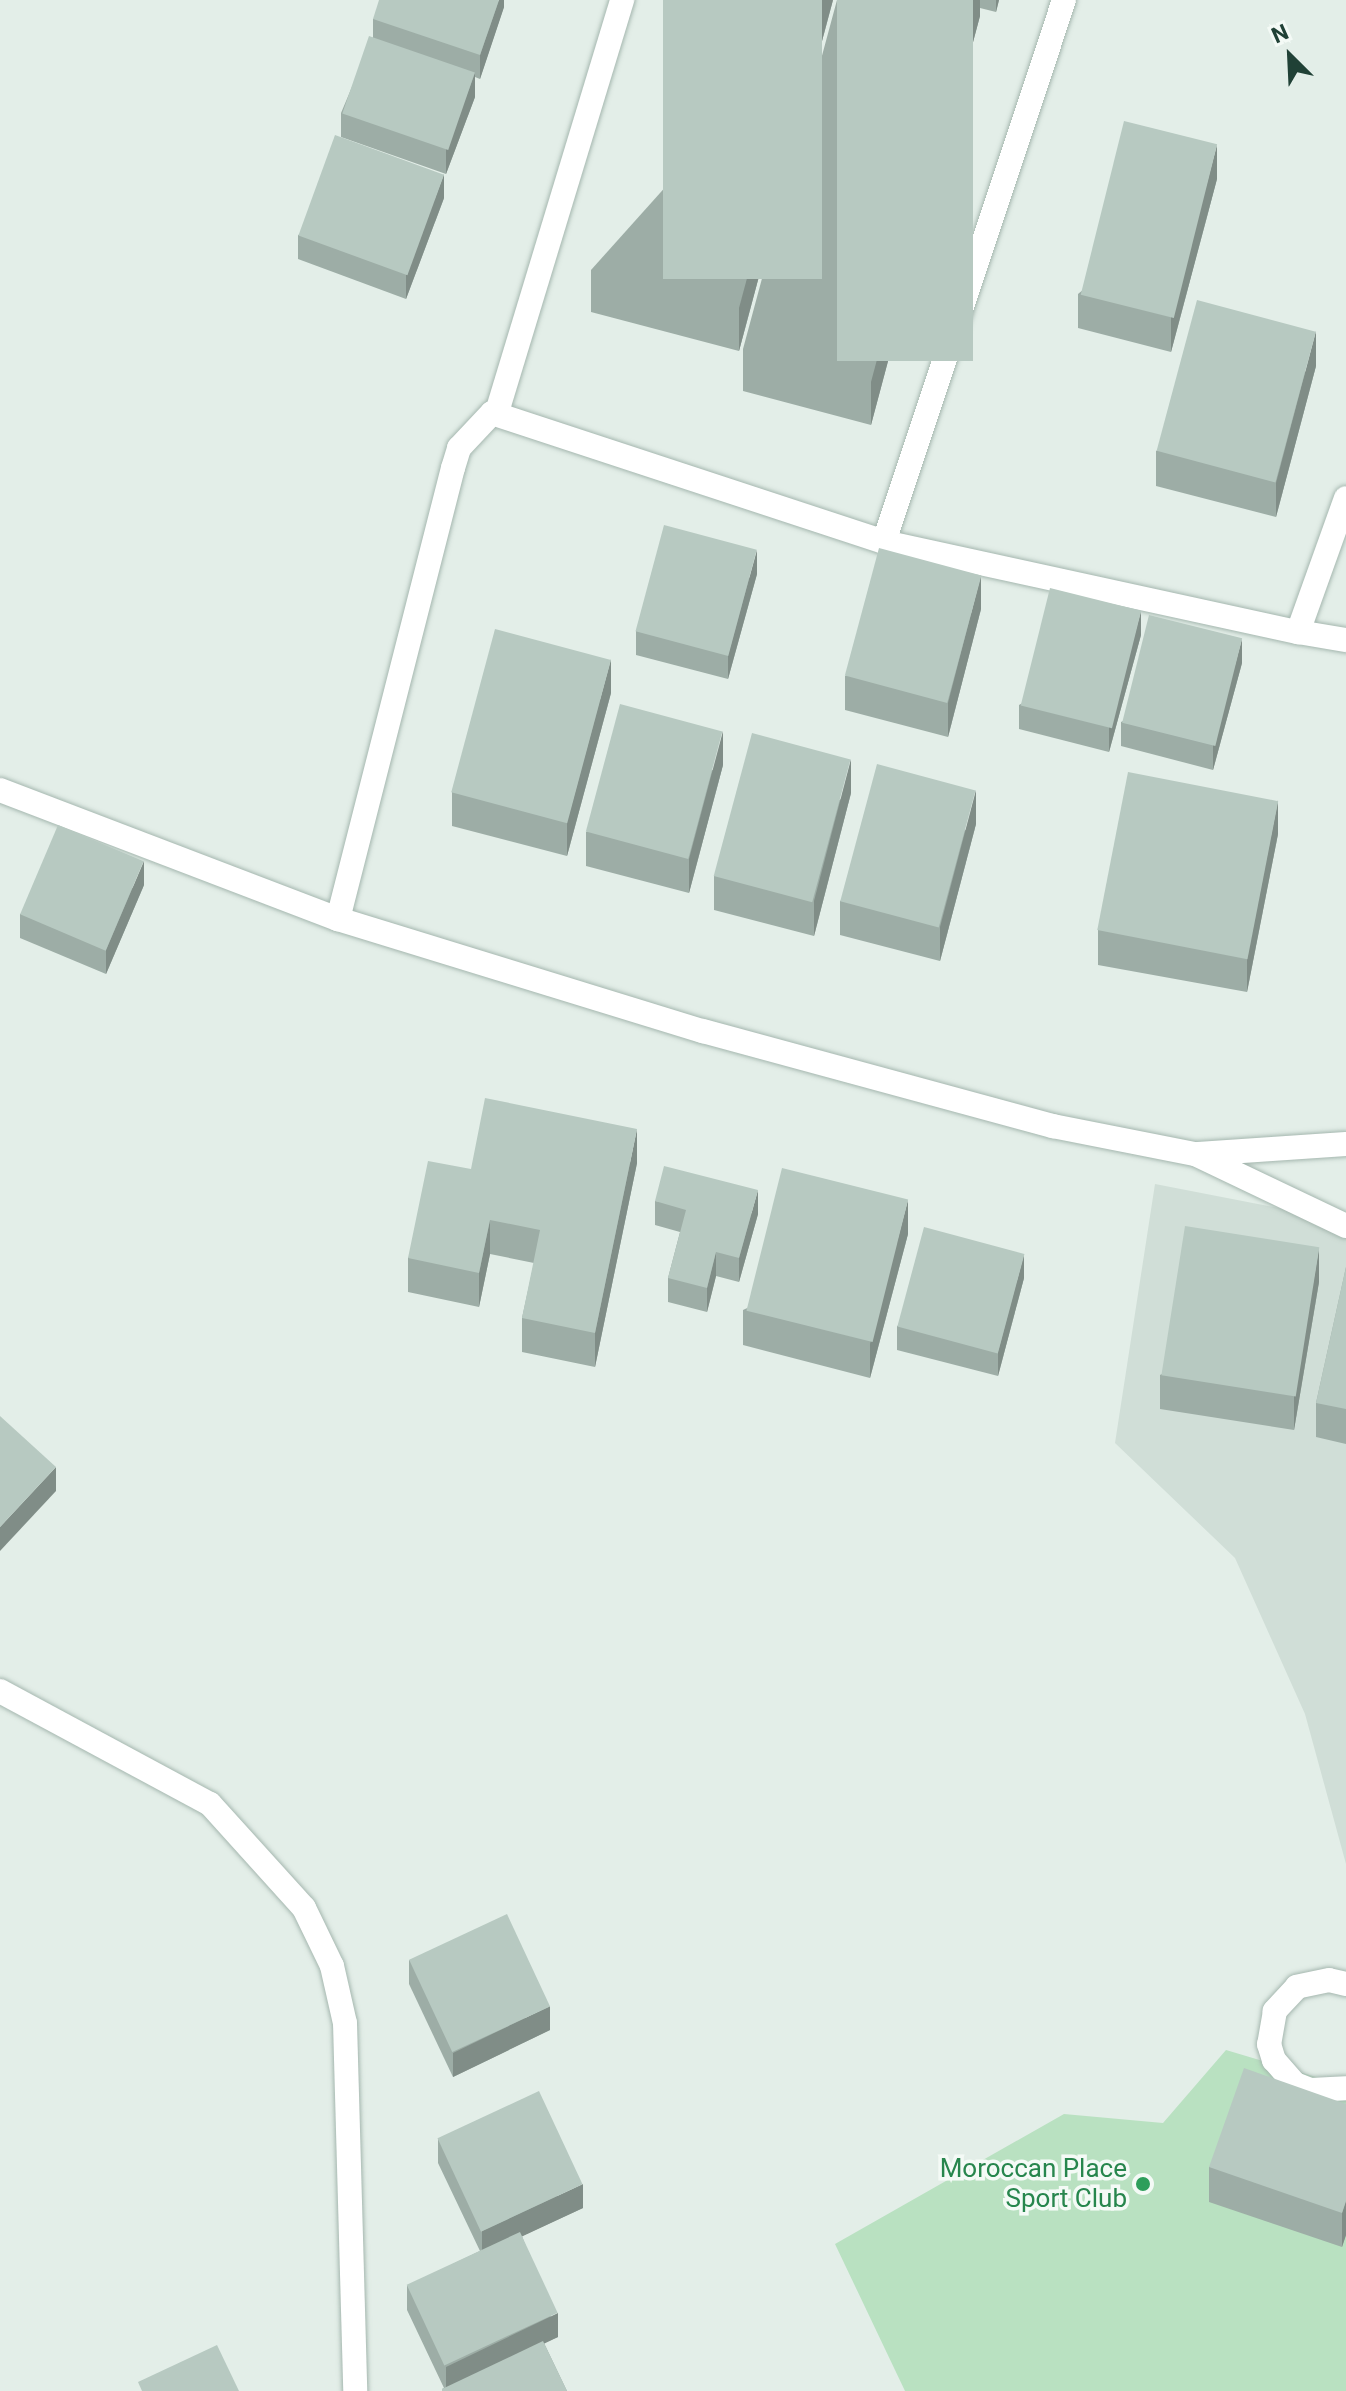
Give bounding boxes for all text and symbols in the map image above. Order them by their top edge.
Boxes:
north arrow [1250,16,1330,96]
text: N [1268,19,1292,48]
place label: Moroccan Place Sport Club [940,2153,1127,2214]
marker: Moroccan Place Sport Club [1134,2175,1152,2193]

